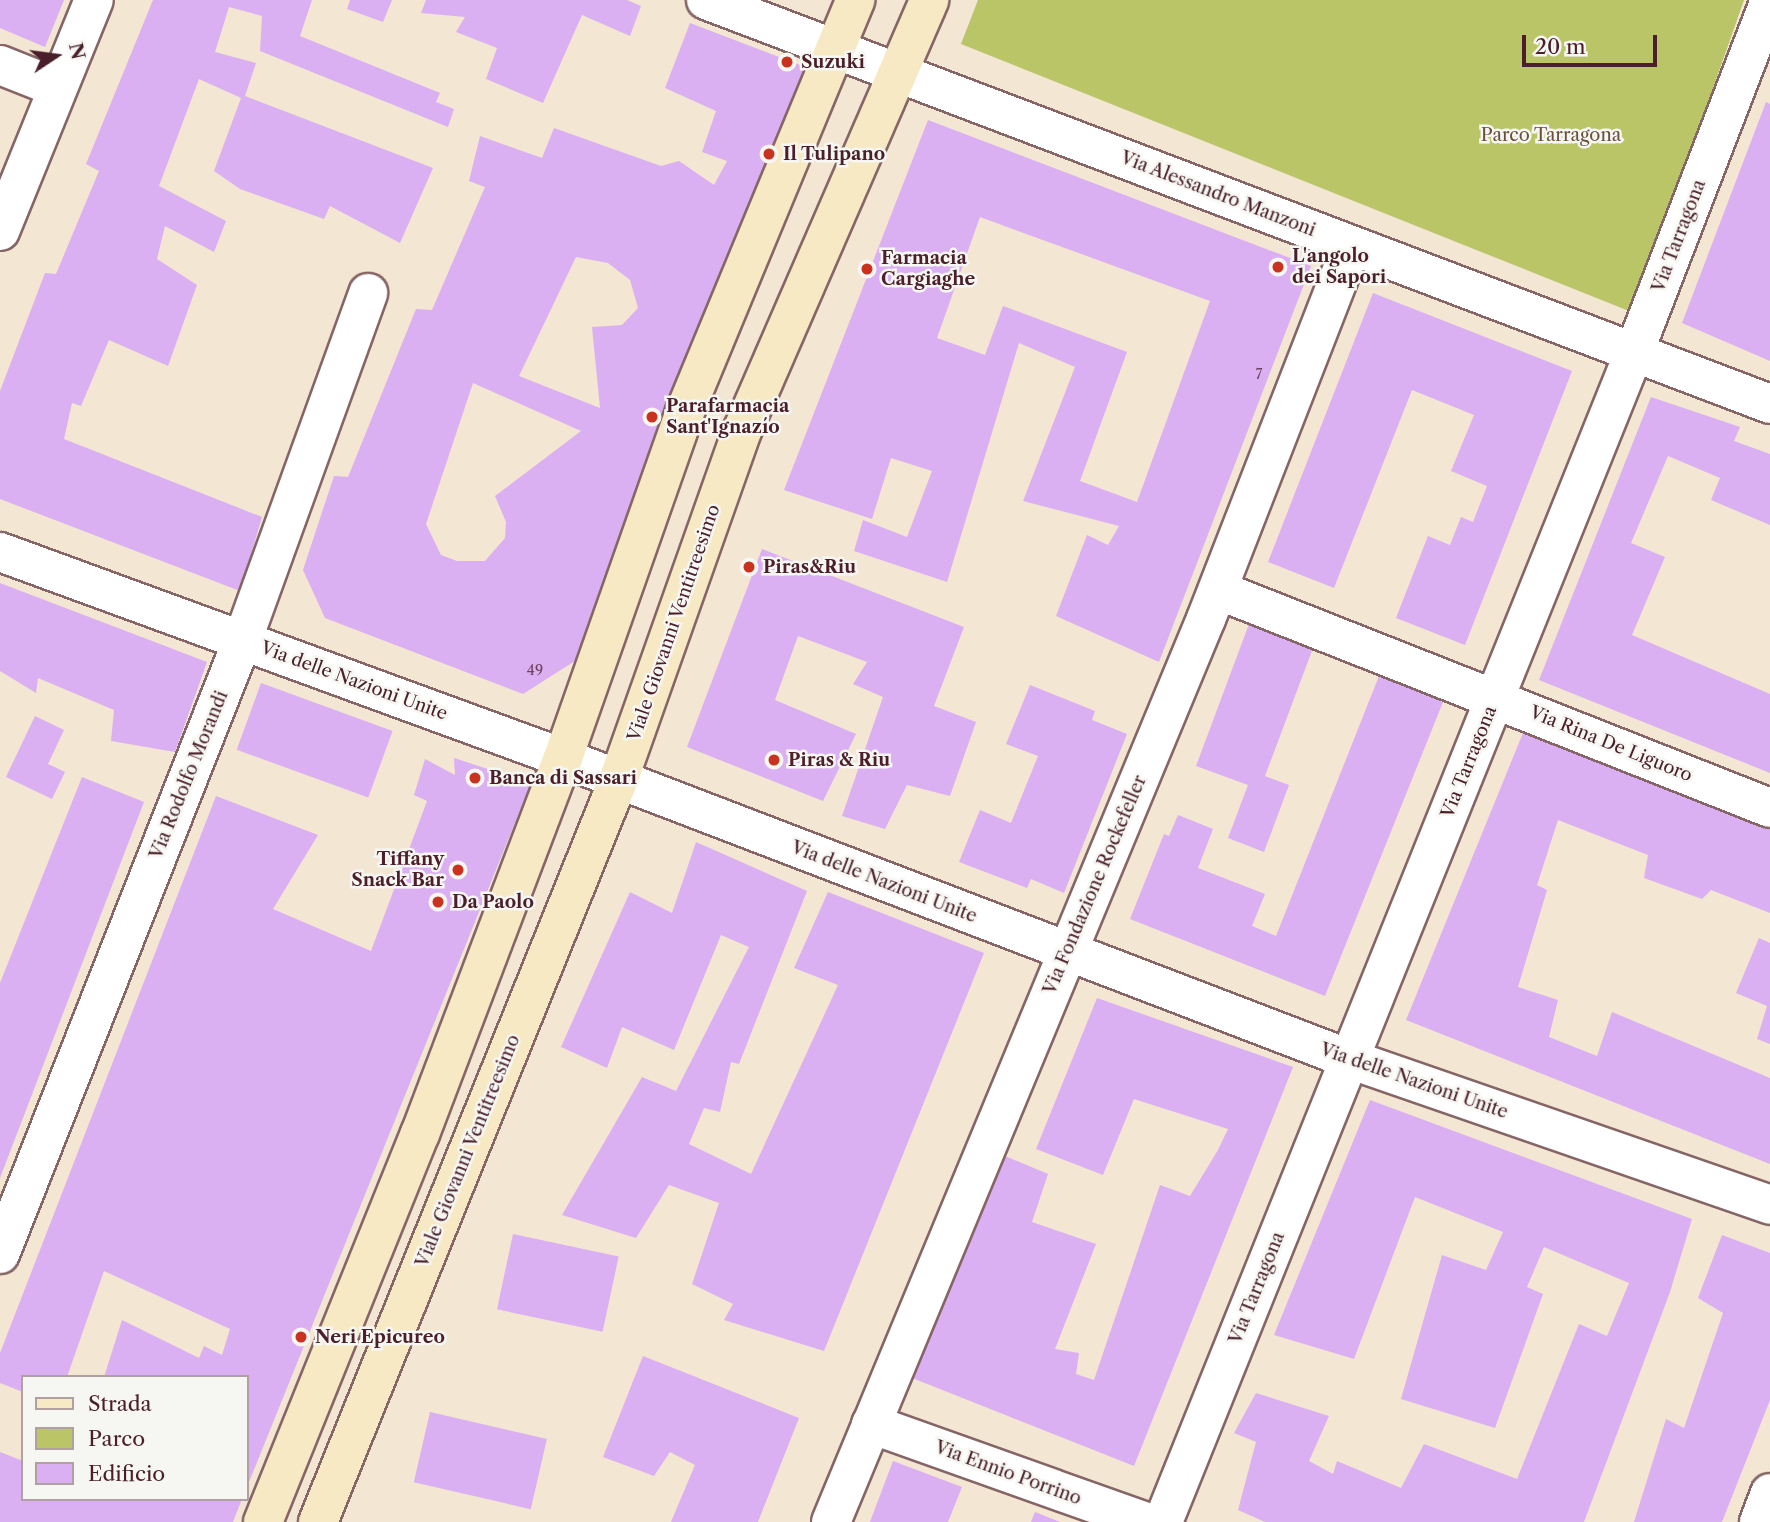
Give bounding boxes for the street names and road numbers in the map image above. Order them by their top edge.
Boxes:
street label: Via Alessandro Manzoni [1117,147,1319,241]
street label: Via Tarragona [1647,176,1711,296]
street label: Viale Giovanni Ventitreesimo [623,501,725,745]
street label: Via delle Nazioni Unite [258,637,450,725]
street label: Via Rodolfo Morandi [145,688,233,862]
street label: Via Rina De Liguoro [1526,701,1696,787]
street label: Via Tarragona [1437,702,1501,822]
street label: Via Fondazione Rockefeller [1039,772,1151,998]
street label: Via delle Nazioni Unite [788,837,980,927]
street label: Viale Giovanni Ventitreesimo [411,1031,525,1271]
street label: Via delle Nazioni Unite [1317,1039,1511,1123]
street label: Via Tarragona [1225,1228,1289,1348]
street label: Via Ennio Porrino [932,1436,1084,1510]

